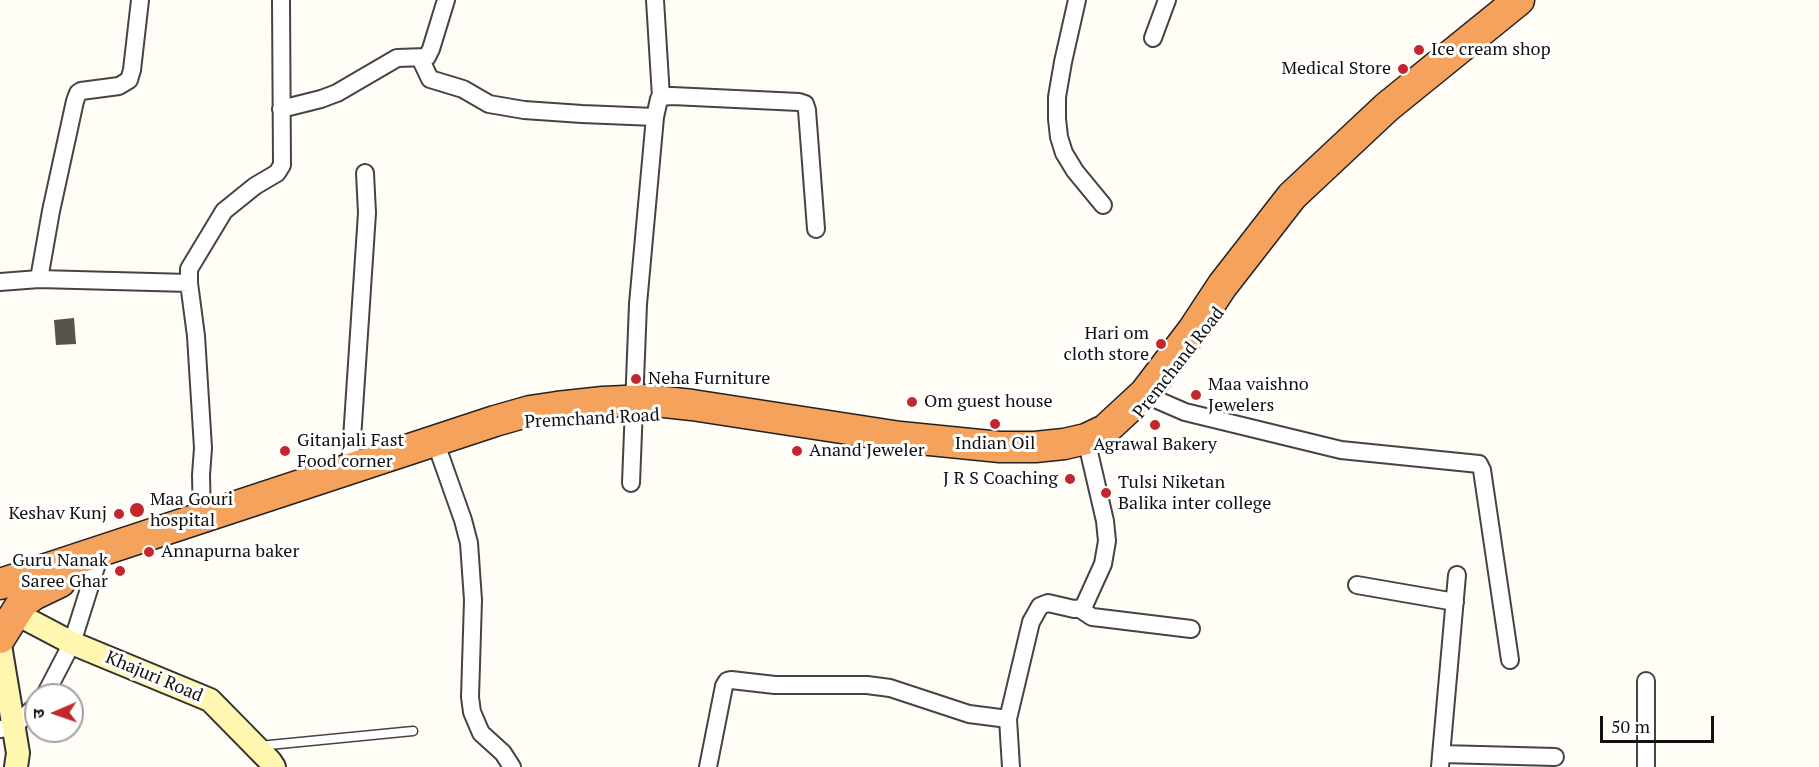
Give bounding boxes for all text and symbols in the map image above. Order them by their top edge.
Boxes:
place label: Ice cream shop [1431,39,1551,61]
marker: Ice cream shop [1412,43,1426,57]
place label: Medical Store [1281,58,1391,80]
marker: Medical Store [1396,62,1410,76]
street label: Premchand Road [1129,303,1229,423]
place label: Hari om cloth store [1063,323,1149,366]
marker: Hari om cloth store [1154,337,1168,351]
place label: Neha Furniture [648,368,770,390]
marker: Neha Furniture [629,372,643,386]
place label: Maa vaishno Jewelers [1208,374,1309,416]
marker: Maa vaishno Jewelers [1189,388,1203,402]
place label: Om guest house [924,391,1053,413]
marker: Om guest house [905,395,919,409]
street label: Premchand Road [524,405,660,433]
marker: Indian Oil [988,417,1002,431]
marker: Agrawal Bakery [1148,418,1162,432]
place label: Gitanjali Fast Food corner [297,430,404,472]
place label: Indian Oil [955,433,1035,455]
place label: Agrawal Bakery [1093,434,1217,456]
place label: Anand Jeweler [809,440,925,462]
marker: Gitanjali Fast Food corner [278,444,292,458]
marker: Anand Jeweler [790,444,804,458]
place label: J R S Coaching [943,468,1058,490]
marker: J R S Coaching [1063,472,1077,486]
place label: Tulsi Niketan Balika inter college [1118,472,1271,514]
marker: Tulsi Niketan Balika inter college [1099,486,1113,500]
place label: Maa Gouri hospital [150,489,233,532]
marker: Maa Gouri hospital [128,501,146,519]
place label: Keshav Kunj [8,503,107,525]
marker: Keshav Kunj [112,507,126,521]
place label: Annapurna baker [161,541,299,563]
marker: Annapurna baker [142,545,156,559]
place label: Guru Nanak Saree Ghar [12,550,108,592]
marker: Guru Nanak Saree Ghar [113,564,127,578]
street label: Khajuri Road [102,647,206,707]
north arrow [24,683,84,743]
scale bar [1603,704,1717,742]
text: उ [27,708,49,719]
text: 50 m [1611,714,1650,738]

